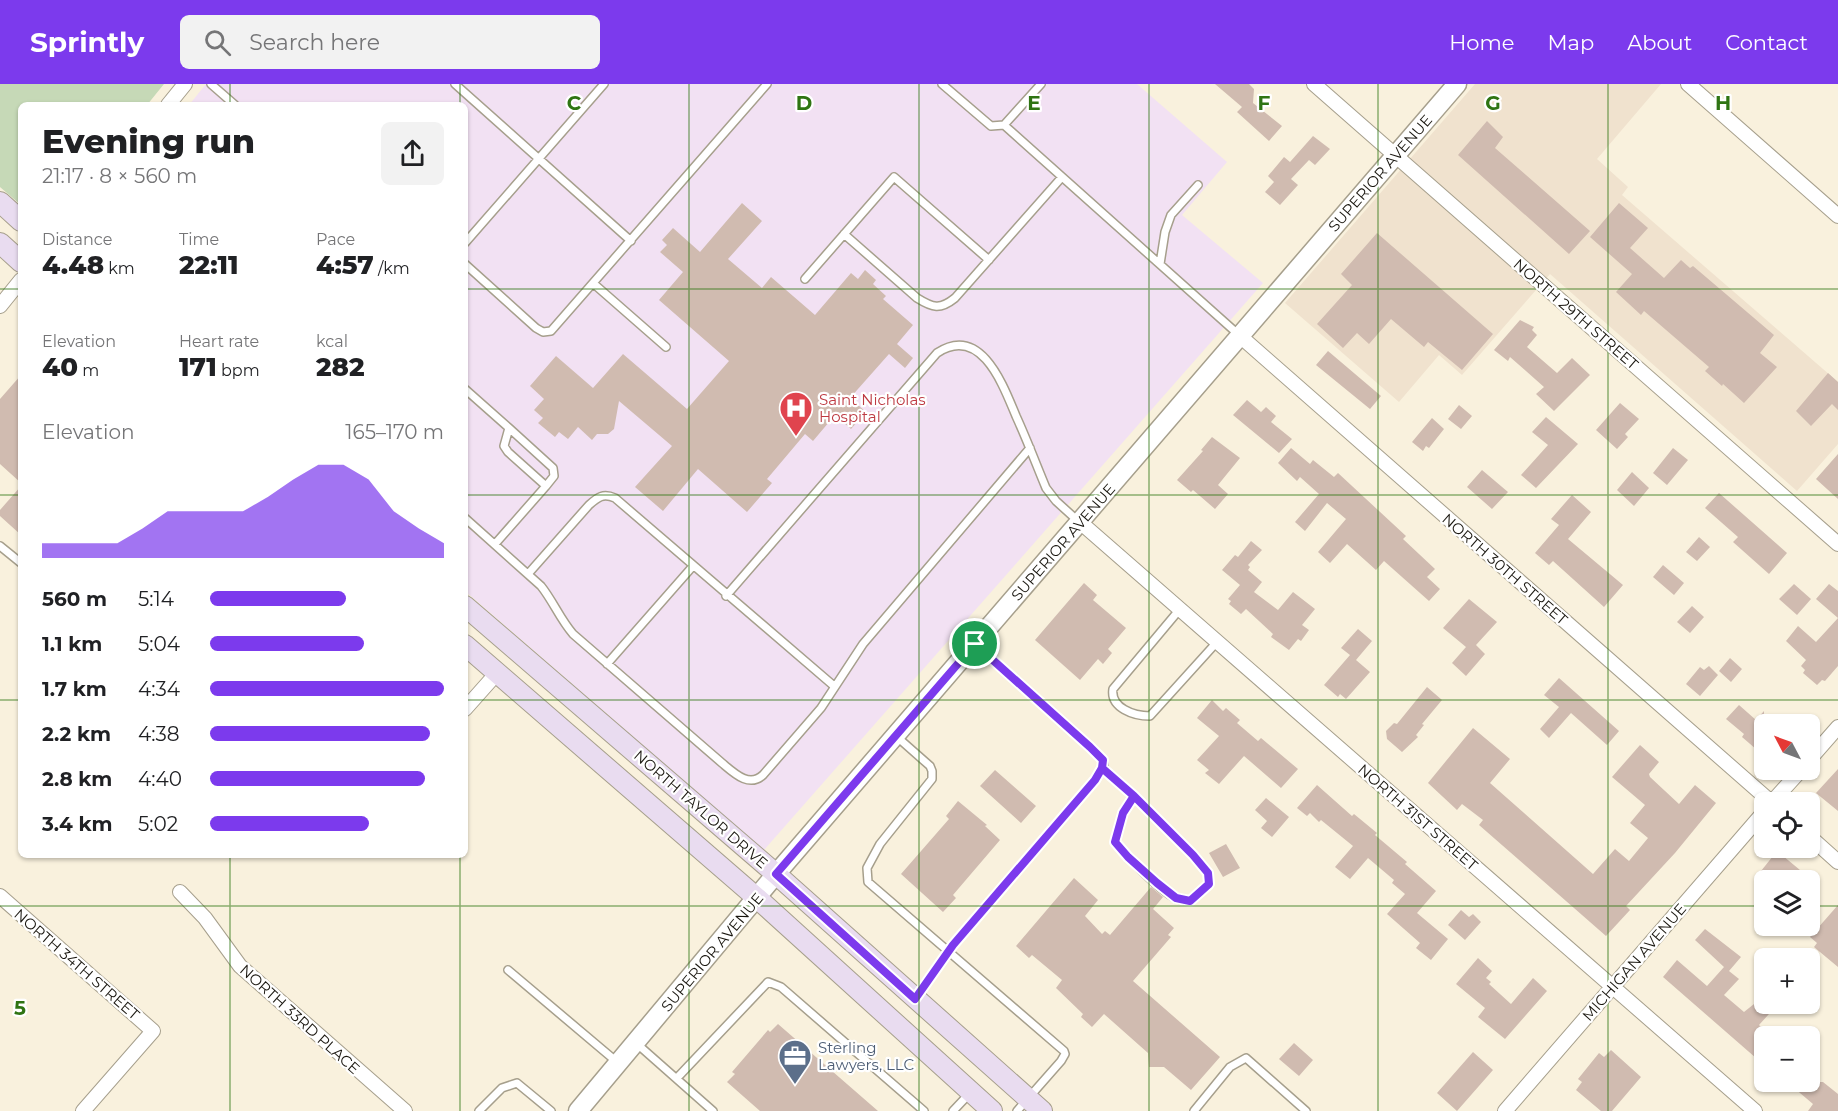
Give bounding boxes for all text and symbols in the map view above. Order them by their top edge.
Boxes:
search box [180,15,600,69]
text: Sprintly [30,25,144,59]
icon: search [201,26,234,59]
text: Search here [249,29,380,56]
text: Home [1449,30,1514,55]
text: Map [1547,30,1594,55]
text: About [1627,30,1692,55]
text: Contact [1725,30,1808,55]
text: C [567,91,582,115]
text: D [796,91,812,115]
text: E [1027,91,1041,115]
text: F [1258,91,1271,115]
text: G [1485,91,1501,115]
text: H [1715,91,1731,115]
street label: SUPERIOR AVENUE [1324,111,1436,235]
text: Evening run [42,121,255,161]
button: share [381,122,444,185]
text: 21:17 · 8 × 560 m [42,164,197,188]
text: Distance [42,230,112,249]
text: Time [179,230,219,249]
text: Pace [316,230,355,249]
text: 4.48 [42,249,104,281]
text: 22:11 [179,249,239,281]
text: 4:57 [316,249,374,281]
street label: NORTH 29TH STREET [1510,255,1643,374]
text: km [104,259,135,278]
text: /km [374,259,410,278]
text: Elevation [42,332,116,351]
text: Heart rate [179,332,259,351]
text: kcal [316,332,348,351]
text: 40 [42,351,78,383]
text: 171 [179,351,217,383]
text: 282 [316,351,365,383]
text: m [78,361,99,380]
text: bpm [217,361,260,380]
hospital icon: Saint Nicholas Hospital [778,390,814,437]
place label: Saint Nicholas Hospital [819,390,926,426]
text: Elevation [42,420,134,444]
text: 165–170 m [345,420,444,444]
street label: SUPERIOR AVENUE [1007,480,1119,604]
street label: NORTH 30TH STREET [1438,509,1572,629]
text: 560 m [42,587,107,611]
text: 5:14 [138,587,174,611]
pin [949,618,1000,669]
icon: arrive [958,627,991,660]
text: 1.1 km [42,632,102,656]
text: 5:04 [138,632,180,656]
text: 1.7 km [42,677,107,701]
text: 4:34 [138,677,180,701]
north arrow [1754,714,1820,780]
map controls [1754,714,1820,1092]
text: 2.2 km [42,722,111,746]
text: 4:38 [138,722,180,746]
street label: NORTH TAYLOR DRIVE [630,746,772,872]
street label: NORTH 31ST STREET [1354,760,1482,875]
text: 2.8 km [42,767,112,791]
text: 4:40 [138,767,182,791]
button: locate [1754,792,1820,858]
text: 3.4 km [42,812,113,836]
text: 5:02 [138,812,178,836]
button: layers [1754,870,1820,936]
street label: SUPERIOR AVENUE [657,889,767,1015]
street label: MICHIGAN AVENUE [1578,899,1690,1025]
street label: NORTH 34TH STREET [10,904,144,1024]
button: + [1754,948,1820,1014]
street label: NORTH 33RD PLACE [236,960,364,1078]
text: 5 [14,996,26,1020]
button: − [1754,1026,1820,1092]
office icon: Sterling Lawyers, LLC [777,1038,813,1085]
place label: Sterling Lawyers, LLC [818,1038,914,1074]

